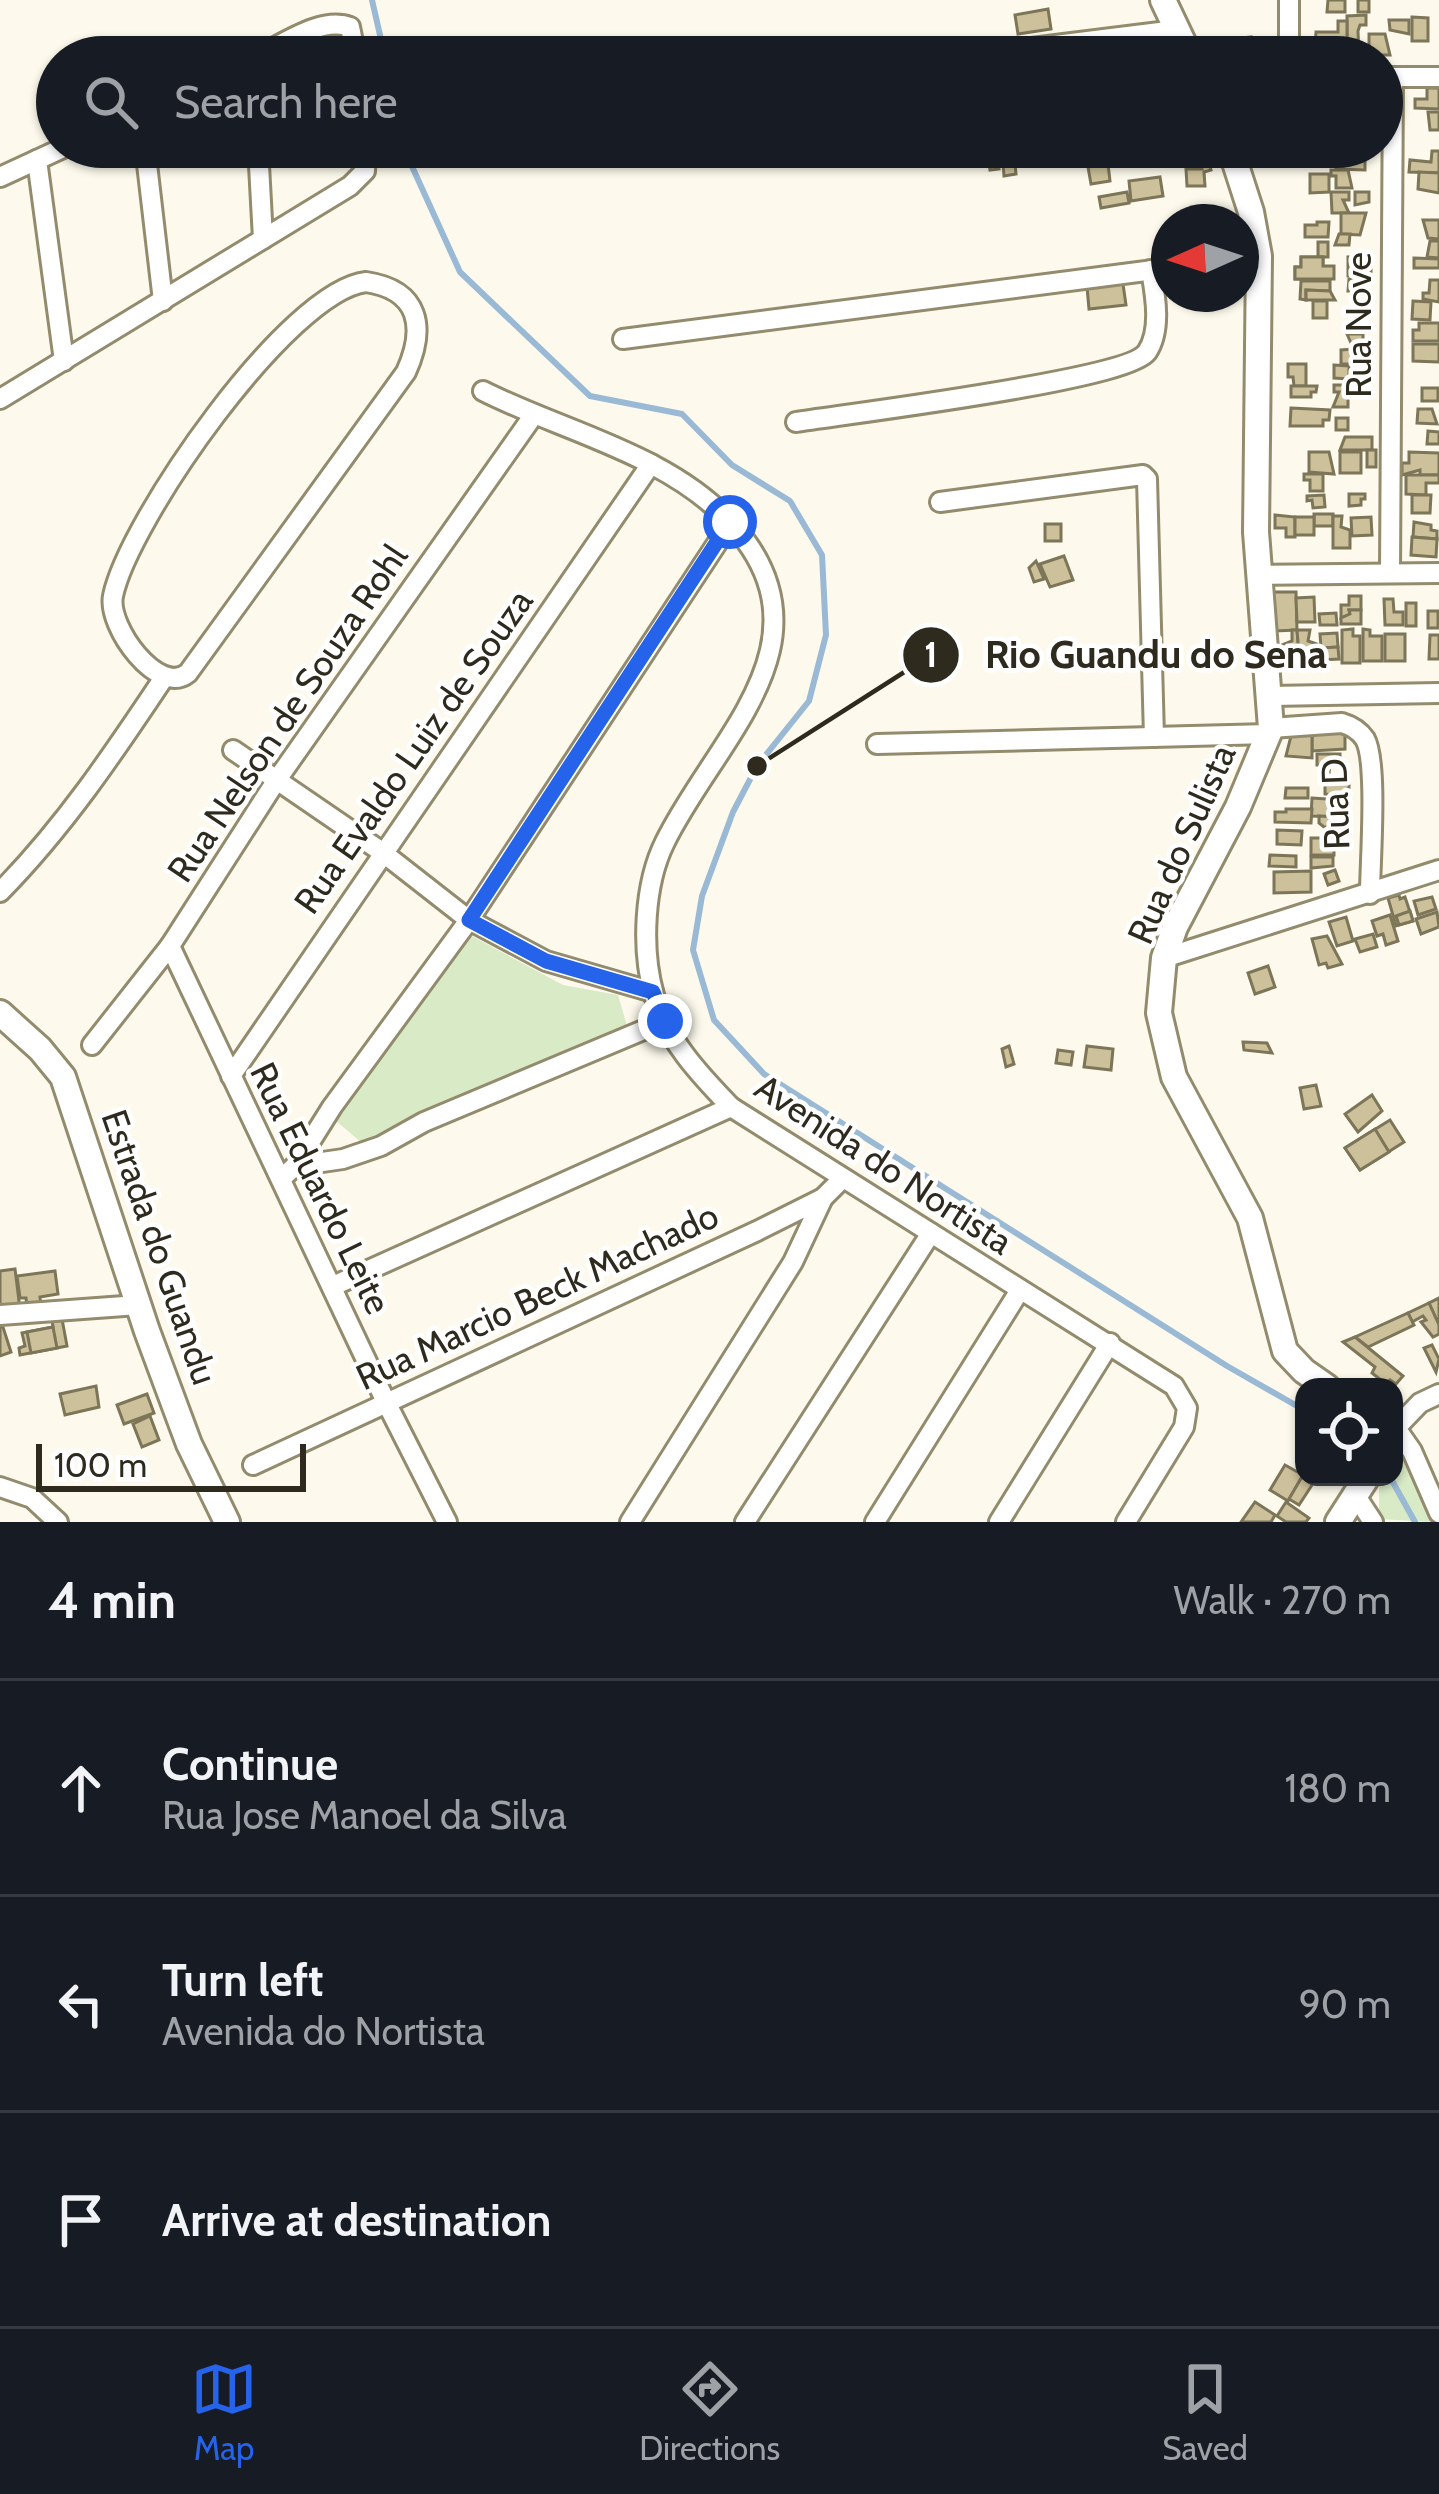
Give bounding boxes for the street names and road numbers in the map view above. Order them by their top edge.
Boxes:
street label: Rua Nove [1336,252,1380,398]
street label: Rua Nelson de Souza Rohl [158,535,417,890]
street label: Rua Evaldo Luiz de Souza [284,580,542,922]
street label: Rua do Sulista [1117,738,1245,950]
street label: Rua D [1311,757,1359,851]
street label: Rua Eduardo Leite [241,1055,401,1321]
street label: Avenida do Nortista [747,1064,1021,1264]
street label: Estrada do Guandu [92,1104,228,1390]
street label: Rua Marcio Beck Machado [349,1193,725,1399]

